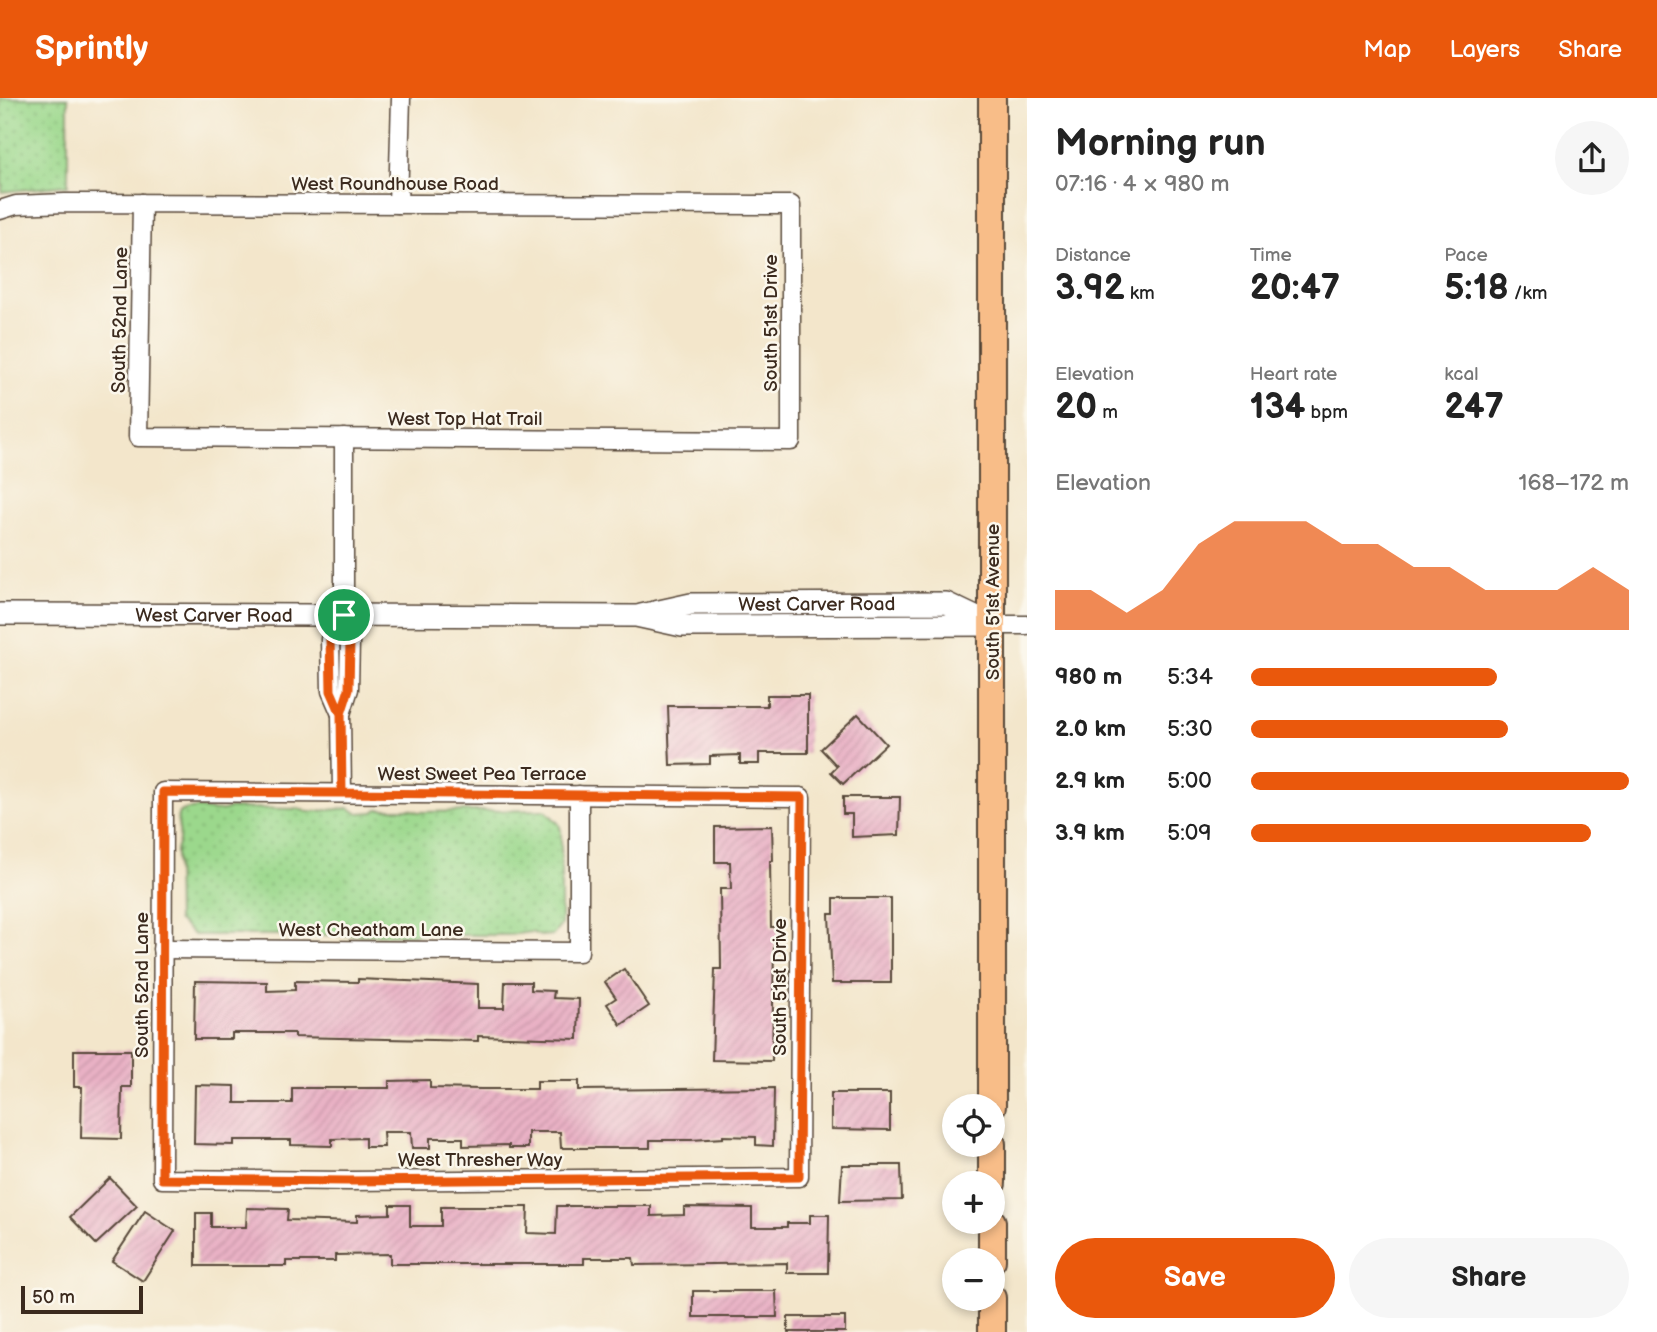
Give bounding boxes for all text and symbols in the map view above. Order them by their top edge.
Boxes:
text: Sprintly [35,29,148,69]
text: Map [1363,35,1411,64]
text: Layers [1449,35,1520,64]
text: Share [1558,35,1622,64]
text: Morning run [1055,121,1266,166]
button: share [1555,121,1629,195]
text: 07:16 · 4 × 980 m [1055,170,1230,198]
street label: West Roundhouse Road [291,173,499,196]
text: Distance [1055,244,1131,267]
text: Time [1250,244,1292,267]
text: Pace [1444,244,1488,267]
street label: South 52nd Lane [108,247,133,393]
street label: South 51st Drive [760,254,783,392]
text: 3.92 [1055,267,1125,310]
text: 20:47 [1250,267,1340,310]
text: 5:18 [1444,267,1509,310]
text: km [1125,282,1155,305]
text: /km [1509,282,1547,305]
text: Elevation [1055,363,1134,386]
text: Heart rate [1250,363,1337,386]
text: kcal [1444,363,1478,386]
text: 20 [1055,386,1097,429]
text: 134 [1250,386,1305,429]
text: 247 [1444,386,1504,429]
text: m [1097,401,1118,424]
text: bpm [1305,401,1348,424]
street label: West Top Hat Trail [387,408,543,431]
text: Elevation [1055,469,1151,497]
text: 168–172 m [1518,469,1629,497]
street label: South 51st Avenue [982,524,1005,680]
pin [314,585,374,645]
street label: West Carver Road [738,593,895,617]
icon: arrive [325,596,363,634]
street label: West Carver Road [135,604,293,628]
text: 980 m [1055,663,1122,691]
text: 5:34 [1167,663,1213,691]
text: 2.0 km [1055,715,1126,743]
text: 5:30 [1167,715,1213,743]
street label: West Sweet Pea Terrace [377,763,587,786]
text: 2.9 km [1055,767,1125,795]
text: 5:00 [1167,767,1212,795]
text: 3.9 km [1055,819,1125,847]
text: 5:09 [1167,819,1212,847]
street label: South 52nd Lane [131,912,154,1058]
street label: South 51st Drive [769,918,792,1056]
street label: West Cheatham Lane [279,919,463,942]
map controls [942,1094,1005,1311]
button: locate [942,1094,1005,1157]
street label: West Thresher Way [398,1149,563,1172]
button: + [942,1171,1005,1234]
button: Save [1055,1238,1335,1318]
button: Share [1349,1238,1629,1318]
button: − [942,1248,1005,1311]
scale bar [21,1283,144,1315]
text: 50 m [32,1286,75,1309]

